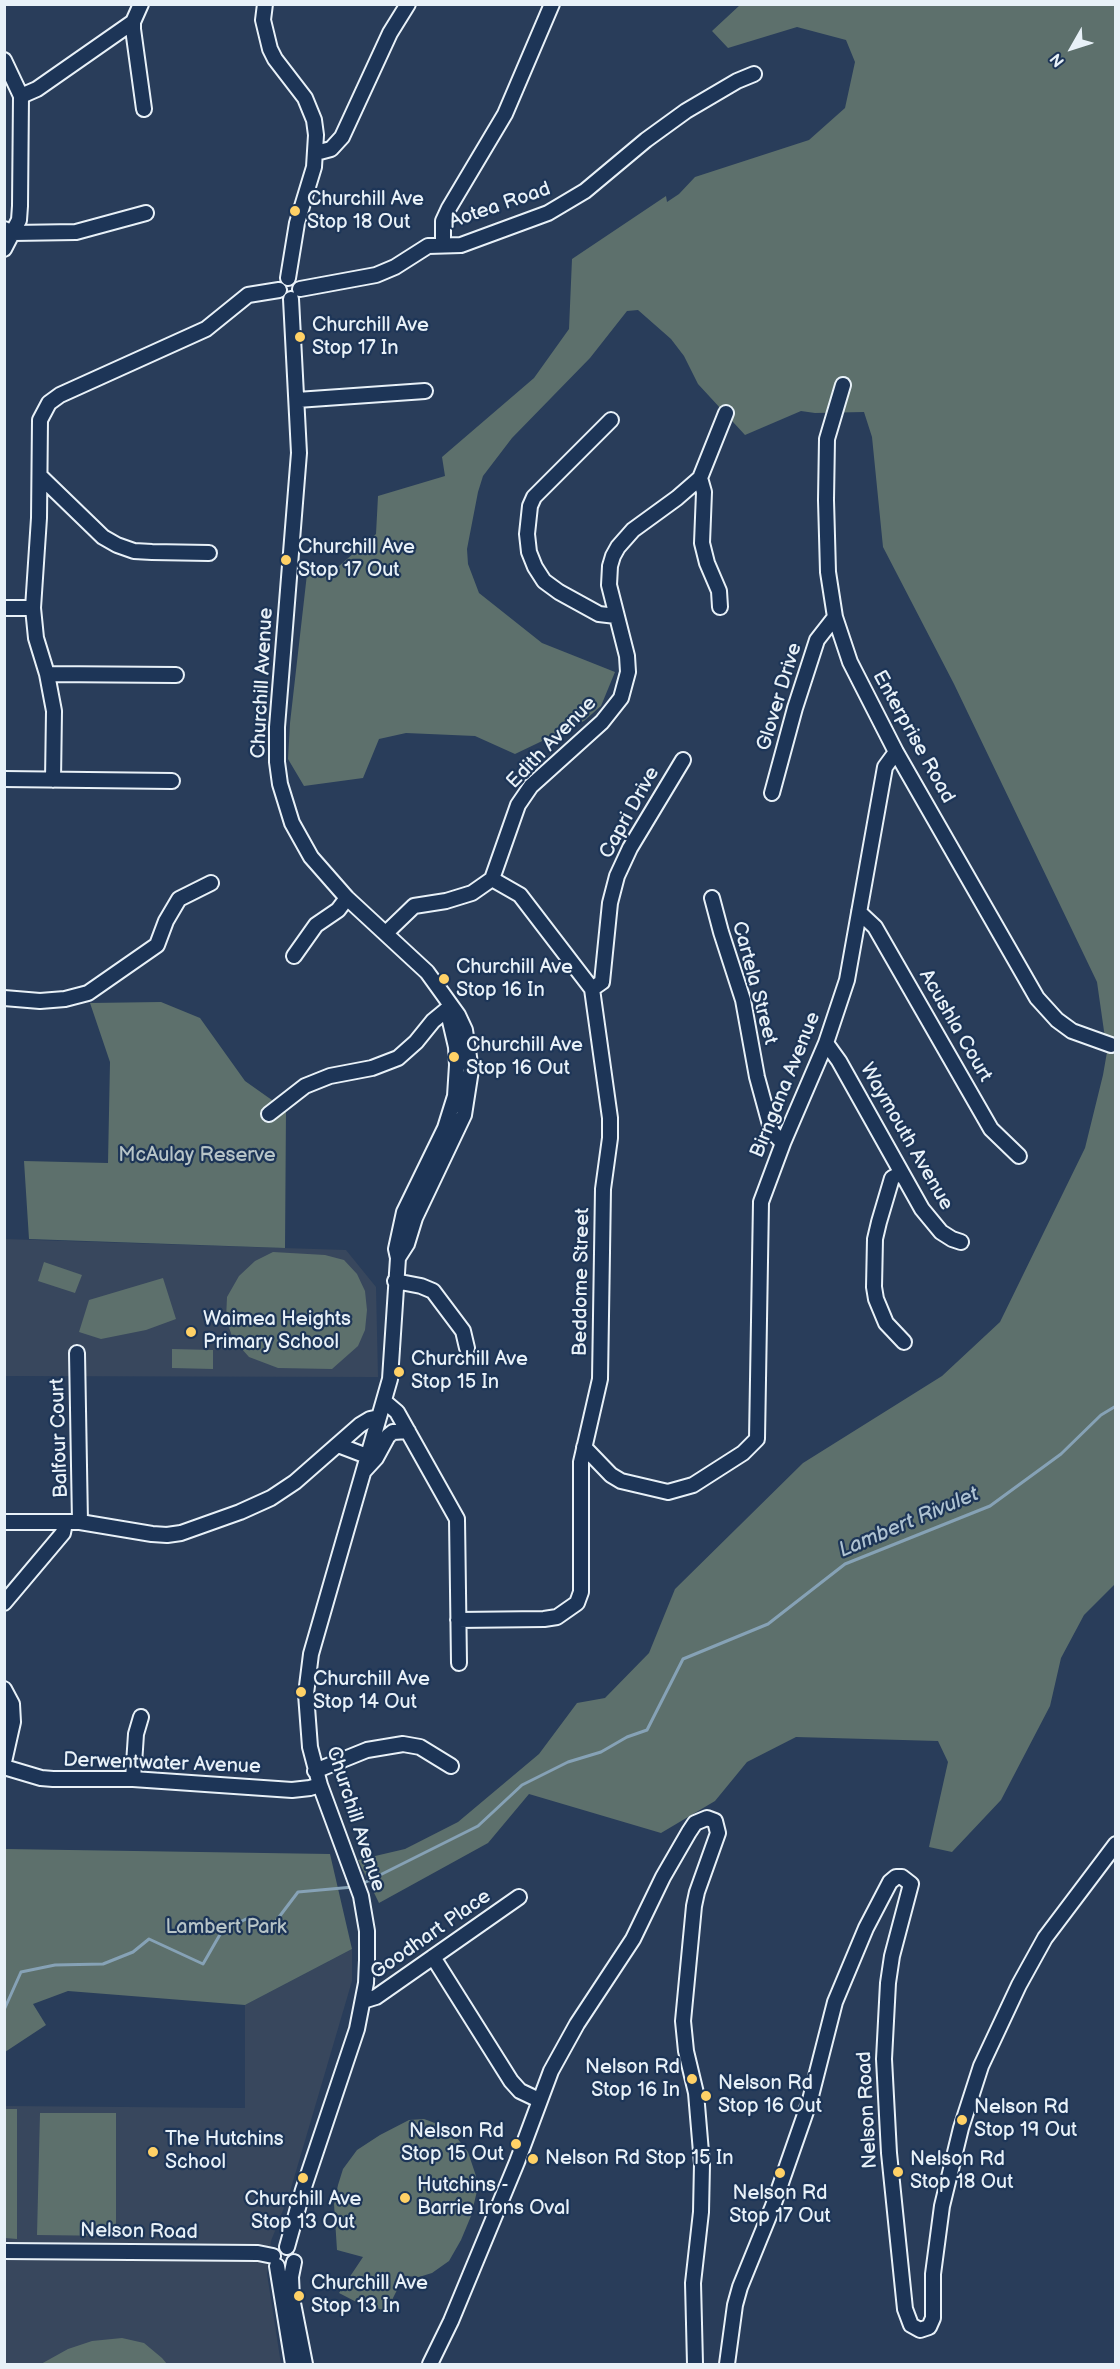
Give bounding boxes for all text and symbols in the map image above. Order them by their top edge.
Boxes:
north arrow [1042,18,1102,78]
text: N [1046,49,1069,70]
street label: Aotea Road [446,177,554,235]
place label: Churchill Ave Stop 18 Out [307,188,424,235]
marker: Churchill Ave Stop 18 Out [288,204,302,218]
place label: Churchill Ave Stop 17 In [312,314,429,361]
marker: Churchill Ave Stop 17 In [293,330,307,344]
place label: Churchill Ave Stop 17 Out [298,536,415,583]
marker: Churchill Ave Stop 17 Out [279,553,293,567]
street label: Churchill Avenue [247,607,279,759]
street label: Glover Drive [752,640,808,754]
street label: Enterprise Road [867,666,959,808]
street label: Edith Avenue [502,692,602,794]
street label: Capri Drive [595,763,665,863]
street label: Cartela Street [726,919,782,1047]
place label: Churchill Ave Stop 16 In [456,956,573,1003]
street label: Acushla Court [913,966,997,1086]
marker: Churchill Ave Stop 16 In [437,972,451,986]
street label: Birngana Avenue [746,1009,826,1161]
place label: Churchill Ave Stop 16 Out [466,1034,583,1081]
marker: Churchill Ave Stop 16 Out [447,1050,461,1064]
street label: Waymouth Avenue [854,1059,958,1215]
park label: McAulay Reserve [118,1144,276,1168]
street label: Beddome Street [569,1208,595,1356]
place label: Waimea Heights Primary School [203,1308,351,1355]
marker: Waimea Heights Primary School [184,1325,198,1339]
place label: Churchill Ave Stop 15 In [411,1348,528,1395]
marker: Churchill Ave Stop 15 In [392,1365,406,1379]
street label: Balfour Court [46,1378,74,1498]
water label: Lambert Rivulet [835,1482,983,1564]
place label: Churchill Ave Stop 14 Out [313,1668,430,1715]
marker: Churchill Ave Stop 14 Out [294,1685,308,1699]
street label: Churchill Avenue [320,1744,390,1894]
street label: Derwentwater Avenue [63,1749,261,1779]
street label: Goodhart Place [366,1885,496,1985]
park label: Lambert Park [165,1916,287,1940]
street label: Nelson Road [853,2051,883,2169]
place label: Nelson Rd Stop 16 In [585,2056,680,2103]
marker: Nelson Rd Stop 16 In [685,2072,699,2086]
place label: Nelson Rd Stop 16 Out [718,2072,822,2119]
marker: Nelson Rd Stop 16 Out [699,2089,713,2103]
place label: Nelson Rd Stop 19 Out [974,2096,1077,2143]
marker: Nelson Rd Stop 19 Out [955,2113,969,2127]
place label: Nelson Rd Stop 15 Out [401,2120,504,2167]
place label: The Hutchins School [165,2128,284,2175]
marker: Nelson Rd Stop 15 Out [509,2137,523,2151]
marker: The Hutchins School [146,2145,160,2159]
place label: Nelson Rd Stop 15 In [545,2147,733,2171]
place label: Nelson Rd Stop 18 Out [910,2148,1013,2195]
marker: Nelson Rd Stop 15 In [526,2152,540,2166]
marker: Nelson Rd Stop 18 Out [891,2165,905,2179]
marker: Nelson Rd Stop 17 Out [773,2166,787,2180]
marker: Churchill Ave Stop 13 Out [296,2171,310,2185]
place label: Hutchins - Barrie Irons Oval [417,2174,570,2221]
place label: Nelson Rd Stop 17 Out [729,2182,831,2229]
place label: Churchill Ave Stop 13 Out [245,2188,361,2235]
marker: Hutchins - Barrie Irons Oval [398,2191,412,2205]
street label: Nelson Road [80,2219,198,2245]
place label: Churchill Ave Stop 13 In [311,2272,428,2319]
marker: Churchill Ave Stop 13 In [292,2289,306,2303]

